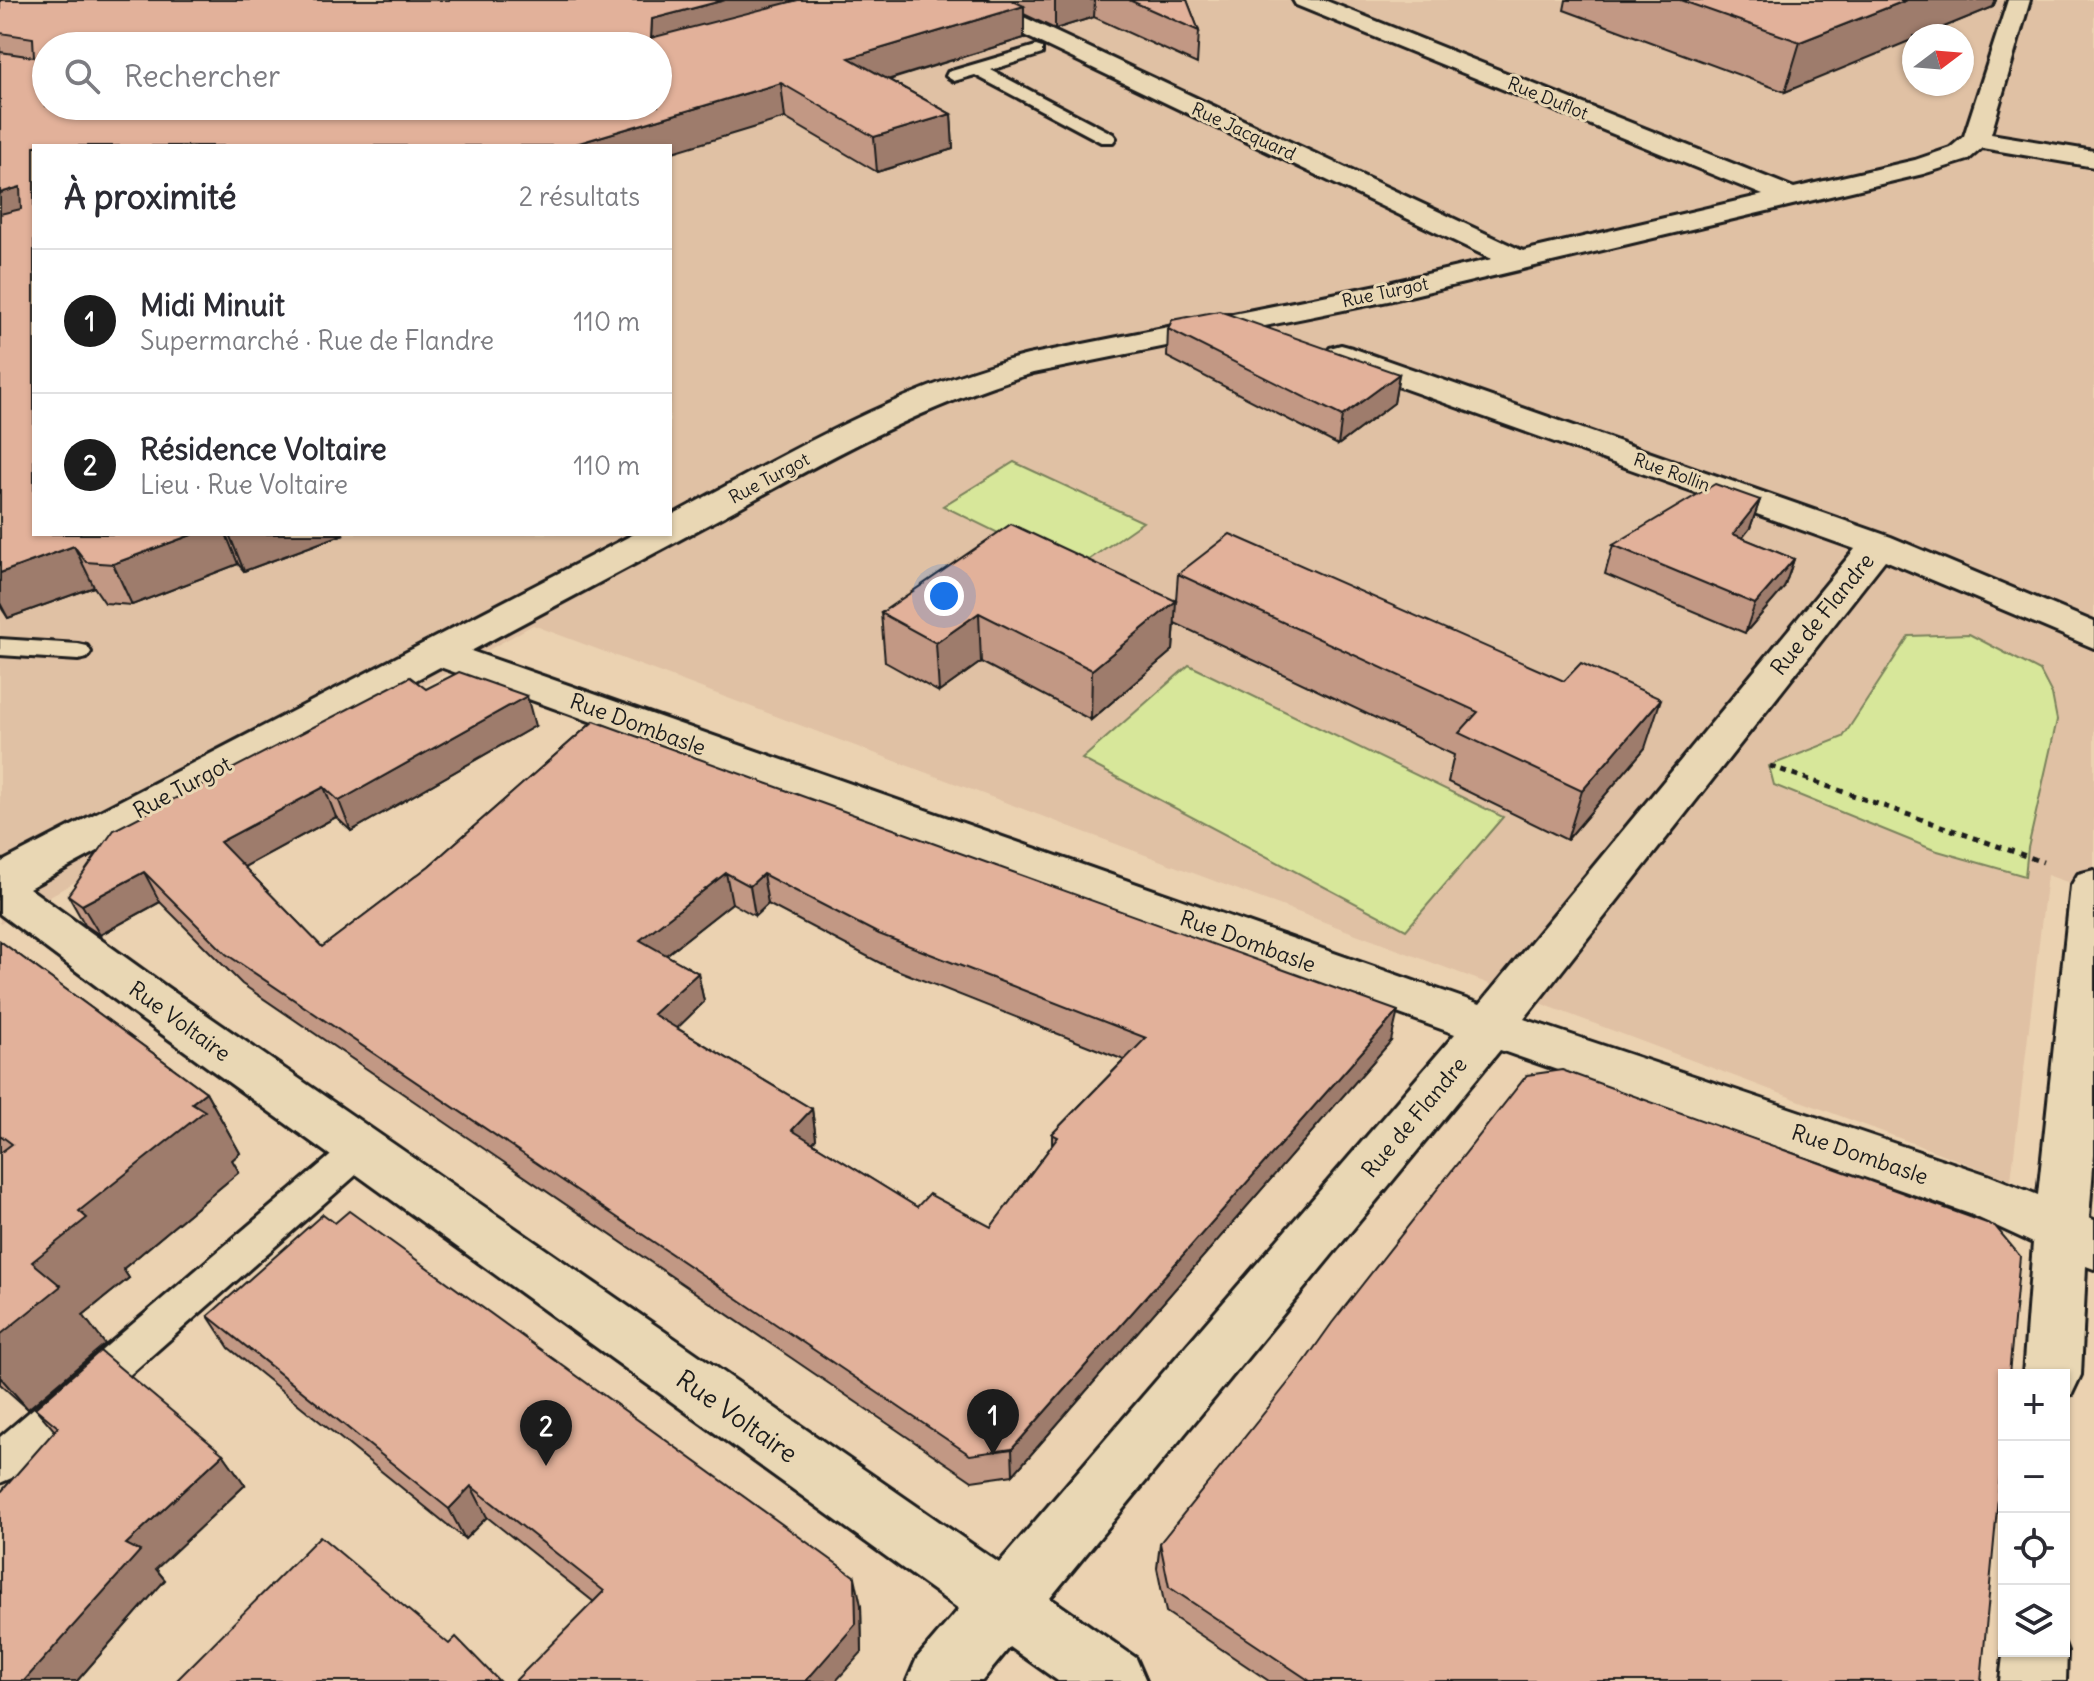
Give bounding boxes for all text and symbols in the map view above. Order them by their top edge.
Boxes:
north arrow [1902,24,1974,96]
search box [32,32,672,120]
icon: search [60,54,104,98]
text: Rechercher [124,57,280,95]
street label: Rue Duflot [1504,71,1592,125]
street label: Rue Jacquard [1188,97,1300,165]
text: À proximité [64,175,237,218]
text: 2 résultats [519,180,640,213]
street label: Rue Turgot [1340,272,1430,312]
text: Midi Minuit [140,286,285,324]
text: 1 [85,305,95,338]
text: 110 m [573,305,640,338]
text: Supermarché · Rue de Flandre [140,324,494,357]
text: Résidence Voltaire [140,430,387,468]
street label: Rue Turgot [725,447,813,509]
street label: Rue Rollin [1631,448,1713,496]
text: 2 [83,449,97,482]
text: 110 m [573,449,640,482]
text: Lieu · Rue Voltaire [140,468,348,501]
street label: Rue de Flandre [1764,547,1880,681]
your location [924,576,964,616]
street label: Rue Dombasle [566,686,710,762]
street label: Rue Turgot [128,749,236,825]
street label: Rue Dombasle [1176,903,1320,979]
street label: Rue Voltaire [124,975,236,1067]
street label: Rue de Flandre [1355,1051,1473,1183]
street label: Rue Dombasle [1788,1118,1932,1190]
street label: Rue Voltaire [670,1362,804,1470]
map controls [1998,1369,2070,1657]
button: + [1998,1369,2070,1441]
pin: 1 [967,1389,1019,1455]
pin: 2 [520,1400,572,1466]
button: − [1998,1441,2070,1513]
button: locate [1998,1513,2070,1585]
button: layers [1998,1585,2070,1657]

